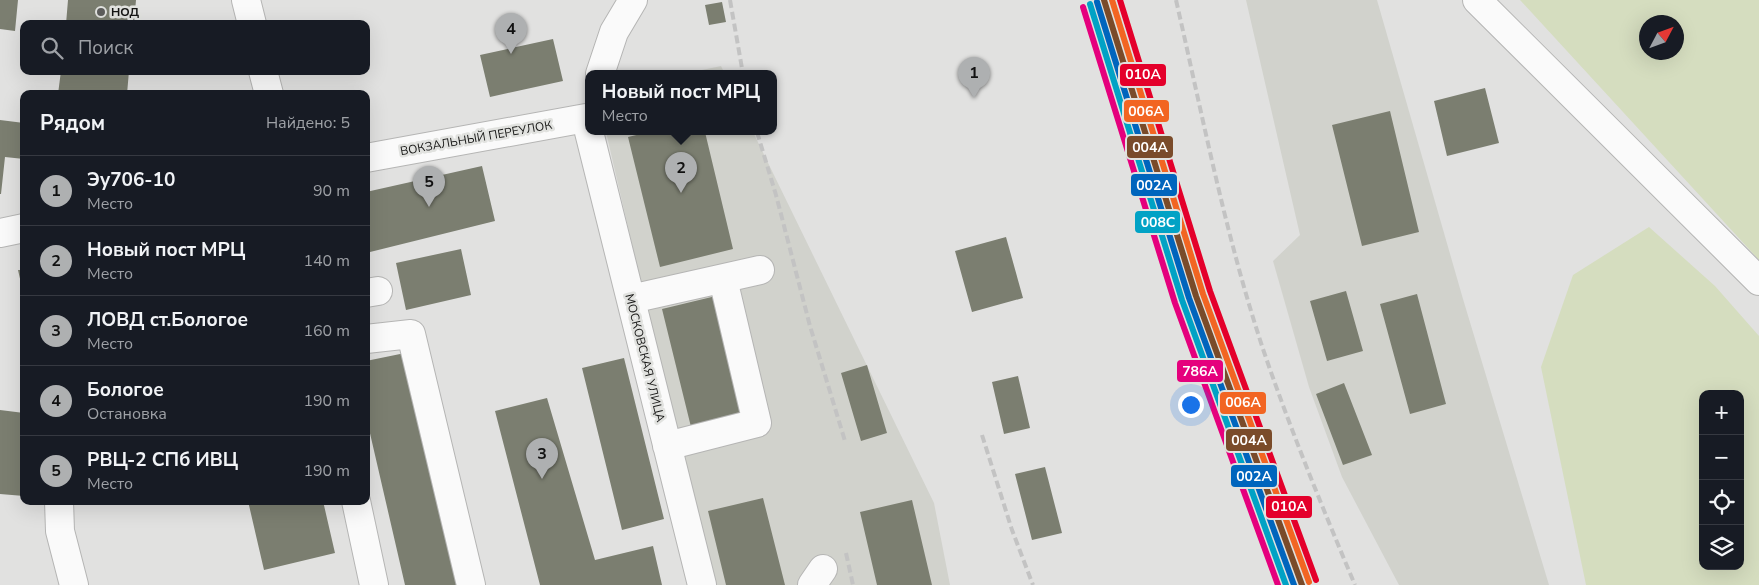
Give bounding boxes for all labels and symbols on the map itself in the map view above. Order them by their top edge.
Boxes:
place label: НОД [111,4,139,20]
marker: НОД [95,6,107,18]
pin: 4 [495,13,527,54]
north arrow [1639,15,1684,60]
pin: 1 [958,57,990,98]
line badge: 010А [1119,63,1167,87]
text: 010А [1125,65,1161,84]
line badge: 006А [1123,99,1170,123]
text: 006А [1128,102,1164,121]
street label: ВОКЗАЛЬНЫЙ ПЕРЕУЛОК [399,117,553,159]
line badge: 004А [1126,135,1174,159]
text: 004А [1132,138,1168,157]
pin: 2 [665,152,697,193]
pin: 5 [413,166,445,207]
line badge: 002А [1130,173,1178,197]
text: 002А [1136,176,1172,195]
line badge: 008С [1134,210,1181,234]
text: 008С [1141,213,1176,232]
street label: МОСКОВСКАЯ УЛИЦА [621,292,669,424]
line badge: 786А [1176,359,1224,383]
text: 786А [1182,362,1218,381]
line badge: 006А [1219,391,1267,415]
your location [1178,392,1204,418]
text: 006А [1225,393,1261,412]
line badge: 004А [1225,428,1273,452]
text: 004А [1231,431,1267,450]
pin: 3 [526,438,558,479]
line badge: 002А [1230,464,1278,488]
text: 002А [1236,467,1272,486]
line badge: 010А [1265,495,1313,519]
text: 010А [1271,497,1307,516]

